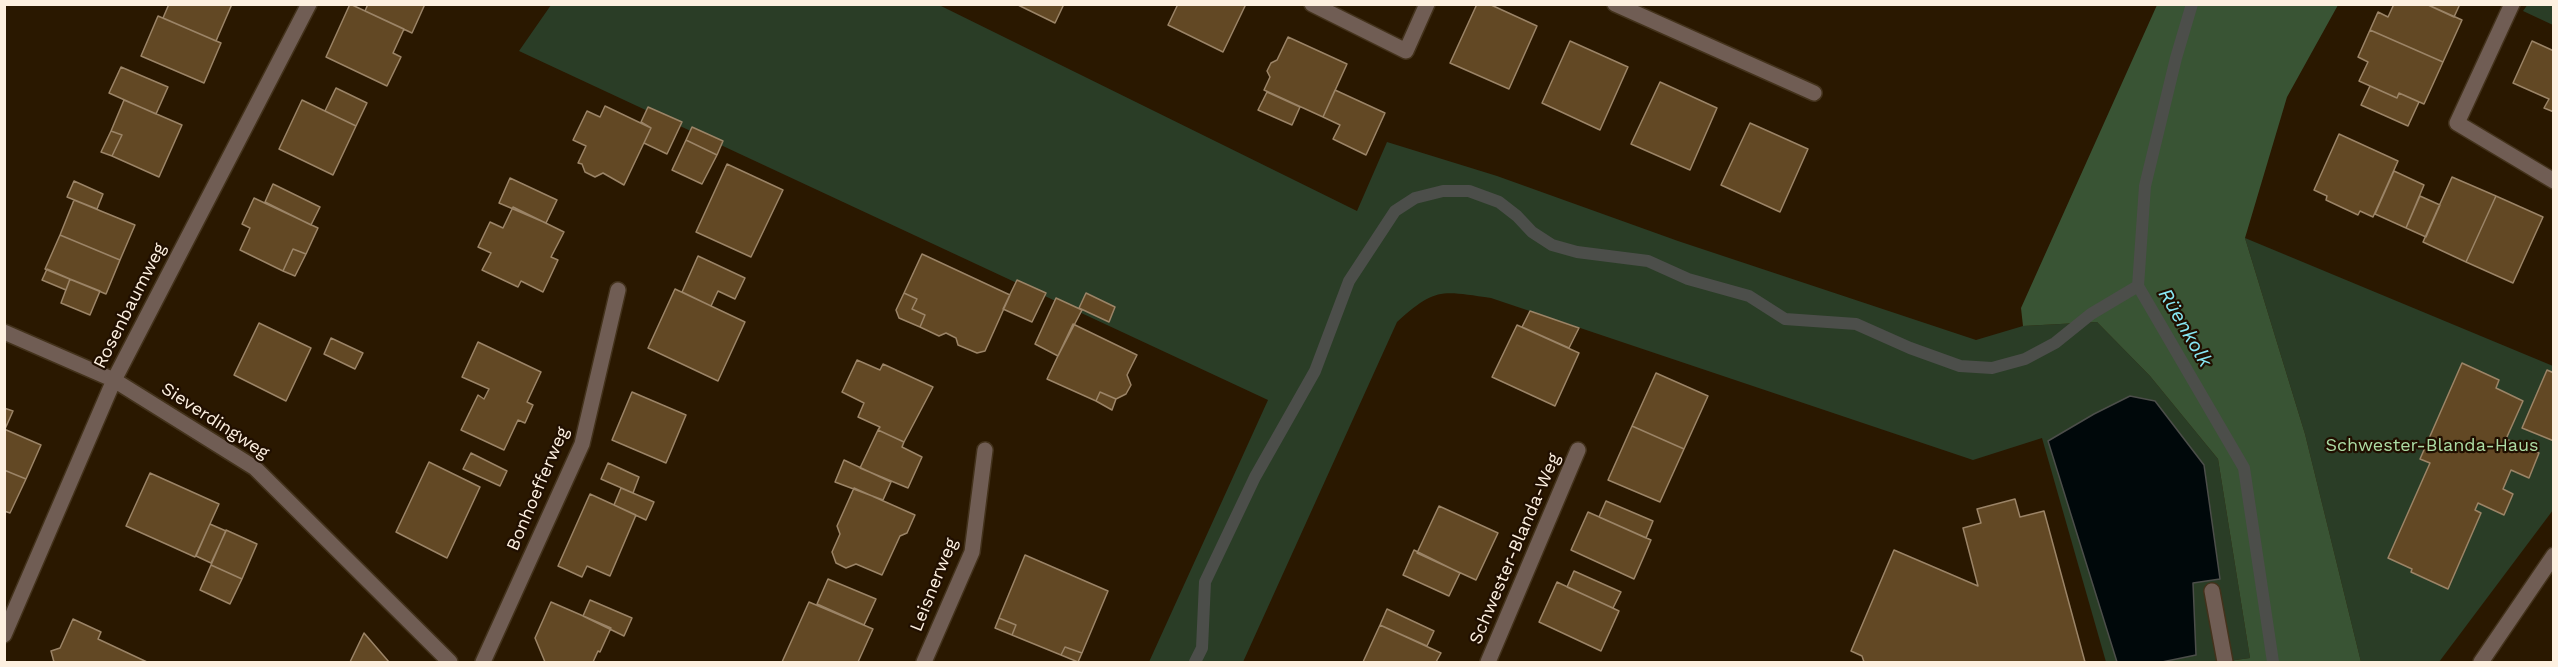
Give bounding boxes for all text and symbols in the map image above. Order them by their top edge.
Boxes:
street label: Rosenbaumweg [89,240,171,372]
water label: Rüenkolk [2153,284,2217,372]
street label: Sieverdingweg [157,378,273,464]
street label: Bonhoefferweg [502,424,574,554]
park label: Schwester-Blanda-Haus [2325,435,2539,457]
street label: Schwester-Blanda-Weg [1465,450,1565,648]
street label: Leisnerweg [905,535,963,635]

